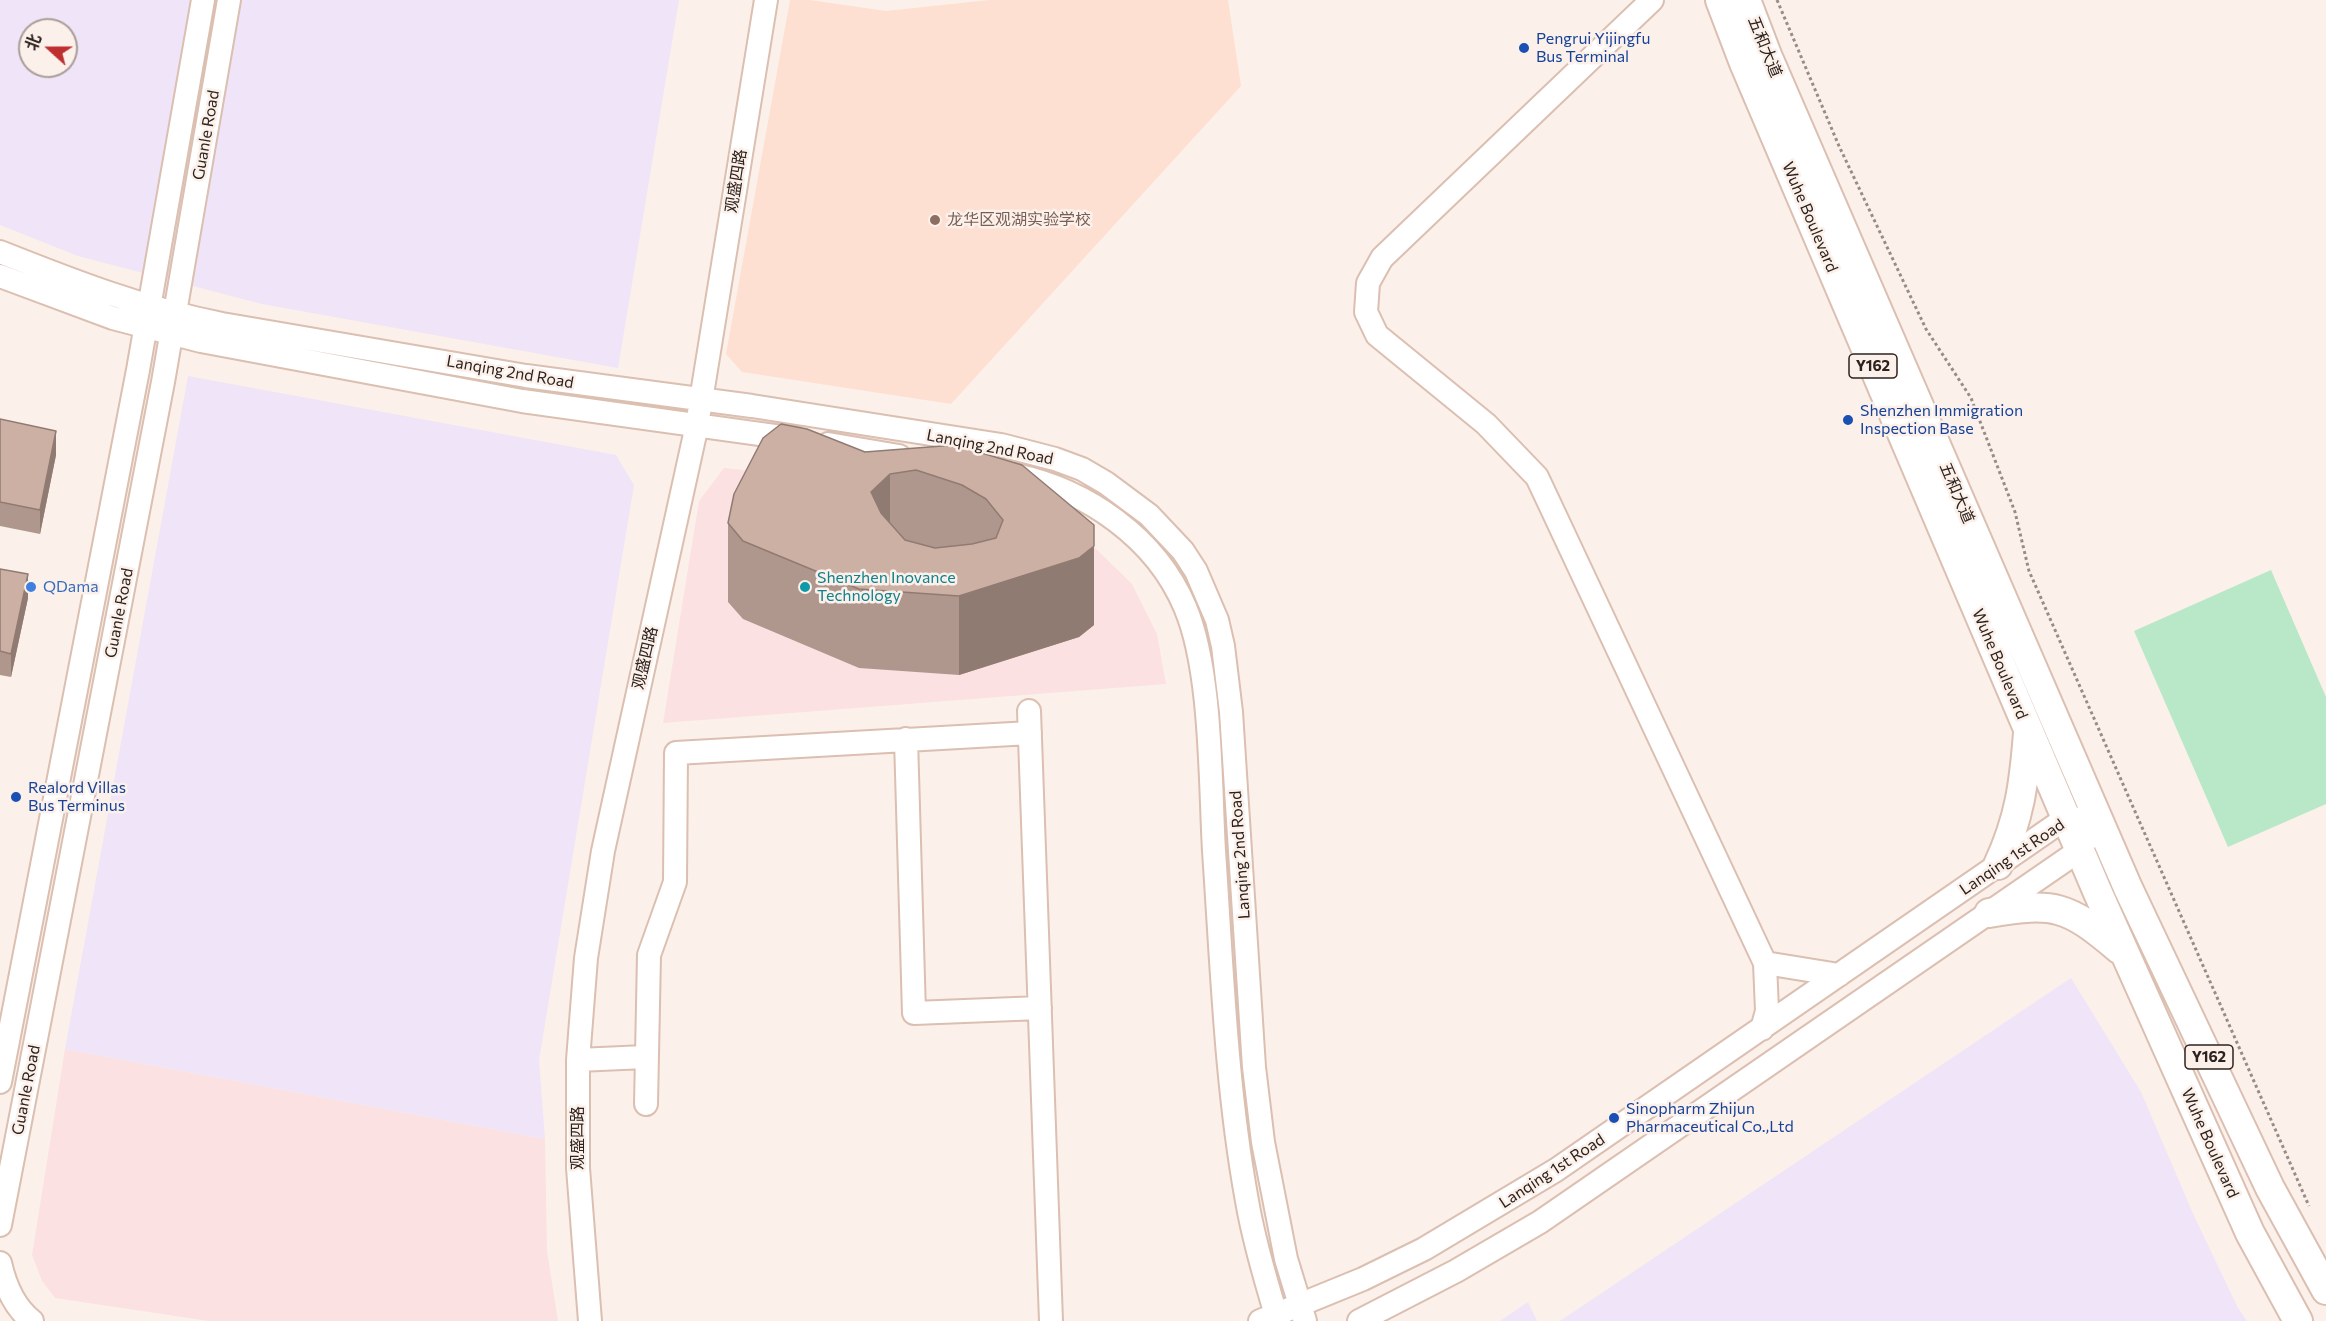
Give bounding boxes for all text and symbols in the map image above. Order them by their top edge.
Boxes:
street label: 五和大道 [1744,14,1786,80]
north arrow [18,18,78,78]
place label: Pengrui Yijingfu Bus Terminal [1536,29,1650,67]
text: 北 [21,31,44,53]
marker: Pengrui Yijingfu Bus Terminal [1517,41,1531,55]
street label: Guanle Road [189,88,223,182]
street label: 观盛四路 [722,148,750,214]
street label: Wuhe Boulevard [1778,159,1842,275]
place label: 龙华区观湖实验学校 [947,210,1091,230]
marker: 龙华区观湖实验学校 [928,213,942,227]
street label: Lanqing 2nd Road [445,351,575,393]
road number: Y162 [1849,354,1897,378]
place label: Shenzhen Immigration Inspection Base [1860,401,2023,439]
marker: Shenzhen Immigration Inspection Base [1841,413,1855,427]
street label: Lanqing 2nd Road [925,425,1055,469]
street label: 五和大道 [1936,460,1978,526]
street label: Guanle Road [101,566,137,660]
place label: Shenzhen Inovance Technology [817,568,956,606]
place label: QDama [43,577,99,597]
marker: QDama [24,580,38,594]
marker: Shenzhen Inovance Technology [798,580,812,594]
street label: Wuhe Boulevard [1968,606,2032,722]
street label: 观盛四路 [628,625,662,691]
place label: Realord Villas Bus Terminus [28,778,126,816]
marker: Realord Villas Bus Terminus [9,790,23,804]
street label: Lanqing 2nd Road [1226,790,1254,920]
street label: Lanqing 1st Road [1956,815,2068,899]
street label: Guanle Road [8,1043,44,1137]
road number: Y162 [2185,1045,2233,1069]
street label: Wuhe Boulevard [2177,1085,2243,1201]
place label: Sinopharm Zhijun Pharmaceutical Co.,Ltd [1626,1099,1794,1137]
street label: 观盛四路 [568,1106,588,1170]
marker: Sinopharm Zhijun Pharmaceutical Co.,Ltd [1607,1111,1621,1125]
street label: Lanqing 1st Road [1496,1130,1608,1212]

